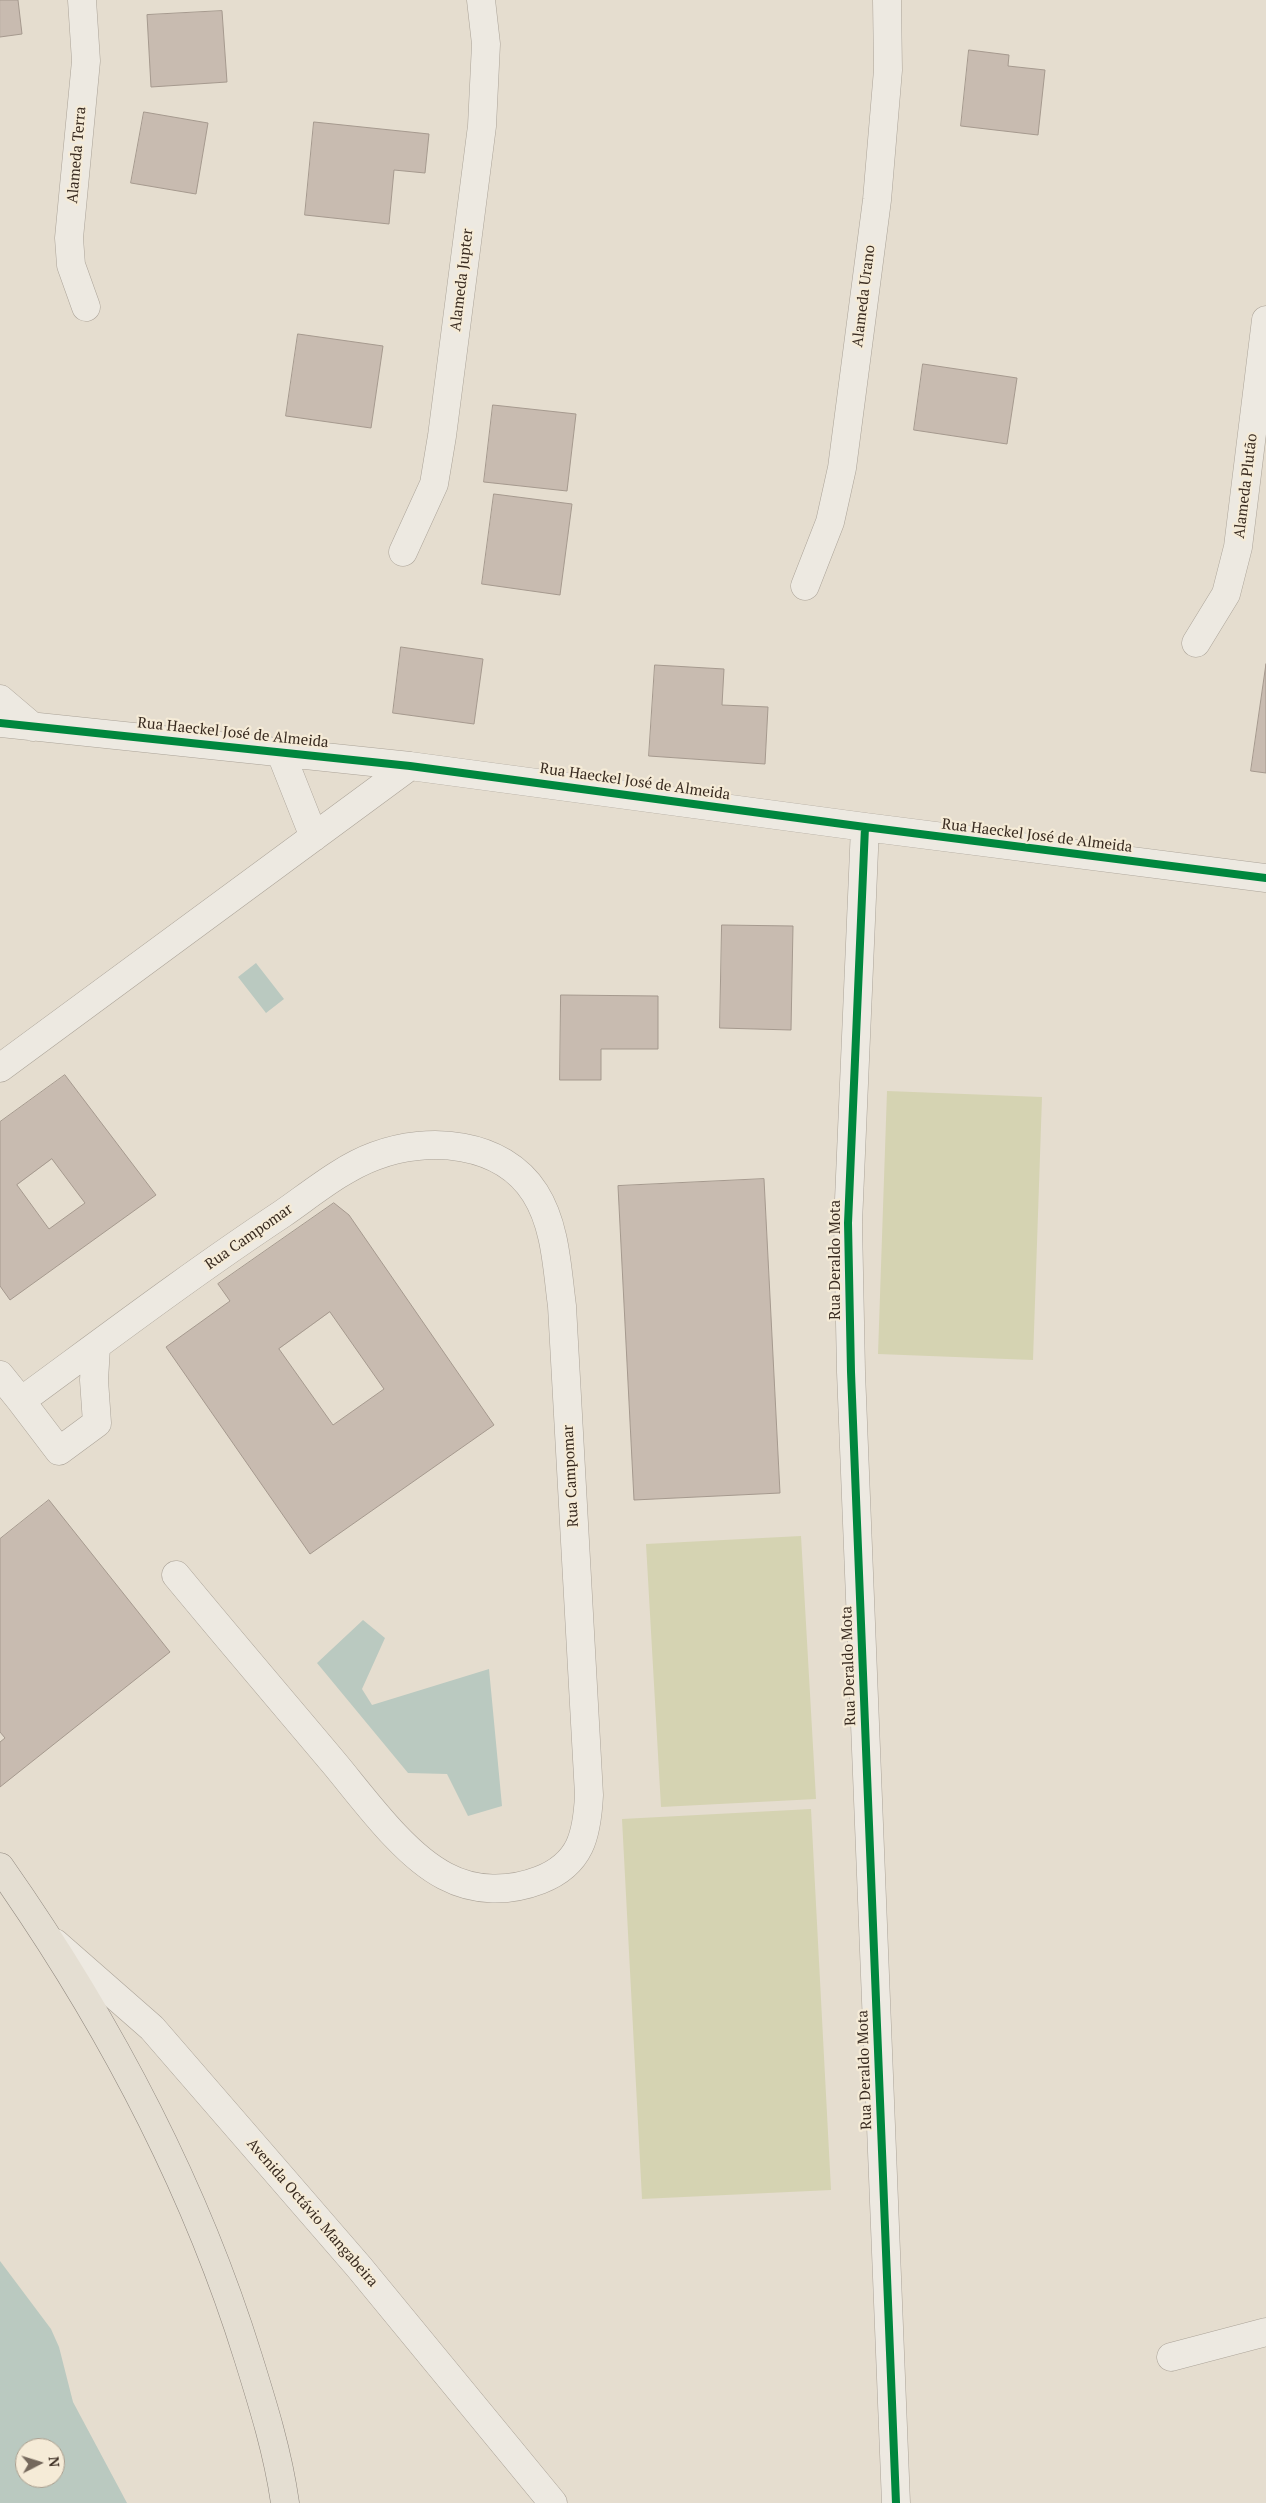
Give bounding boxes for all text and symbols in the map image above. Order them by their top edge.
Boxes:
street label: Alameda Terra [64,106,90,204]
street label: Alameda Jupter [447,228,477,332]
street label: Alameda Urano [849,244,879,348]
street label: Alameda Plutão [1231,432,1261,540]
street label: Rua Haeckel José de Almeida [137,714,329,752]
street label: Rua Haeckel José de Almeida [539,760,731,804]
street label: Rua Haeckel José de Almeida [941,815,1133,857]
street label: Rua Campomar [202,1200,296,1274]
street label: Rua Deraldo Mota [827,1200,845,1320]
street label: Rua Campomar [559,1424,583,1528]
street label: Rua Deraldo Mota [838,1606,860,1726]
street label: Rua Deraldo Mota [854,2010,876,2130]
street label: Avenida Octávio Mangabeira [243,2135,381,2291]
north arrow [15,2438,65,2488]
text: N [45,2456,64,2468]

